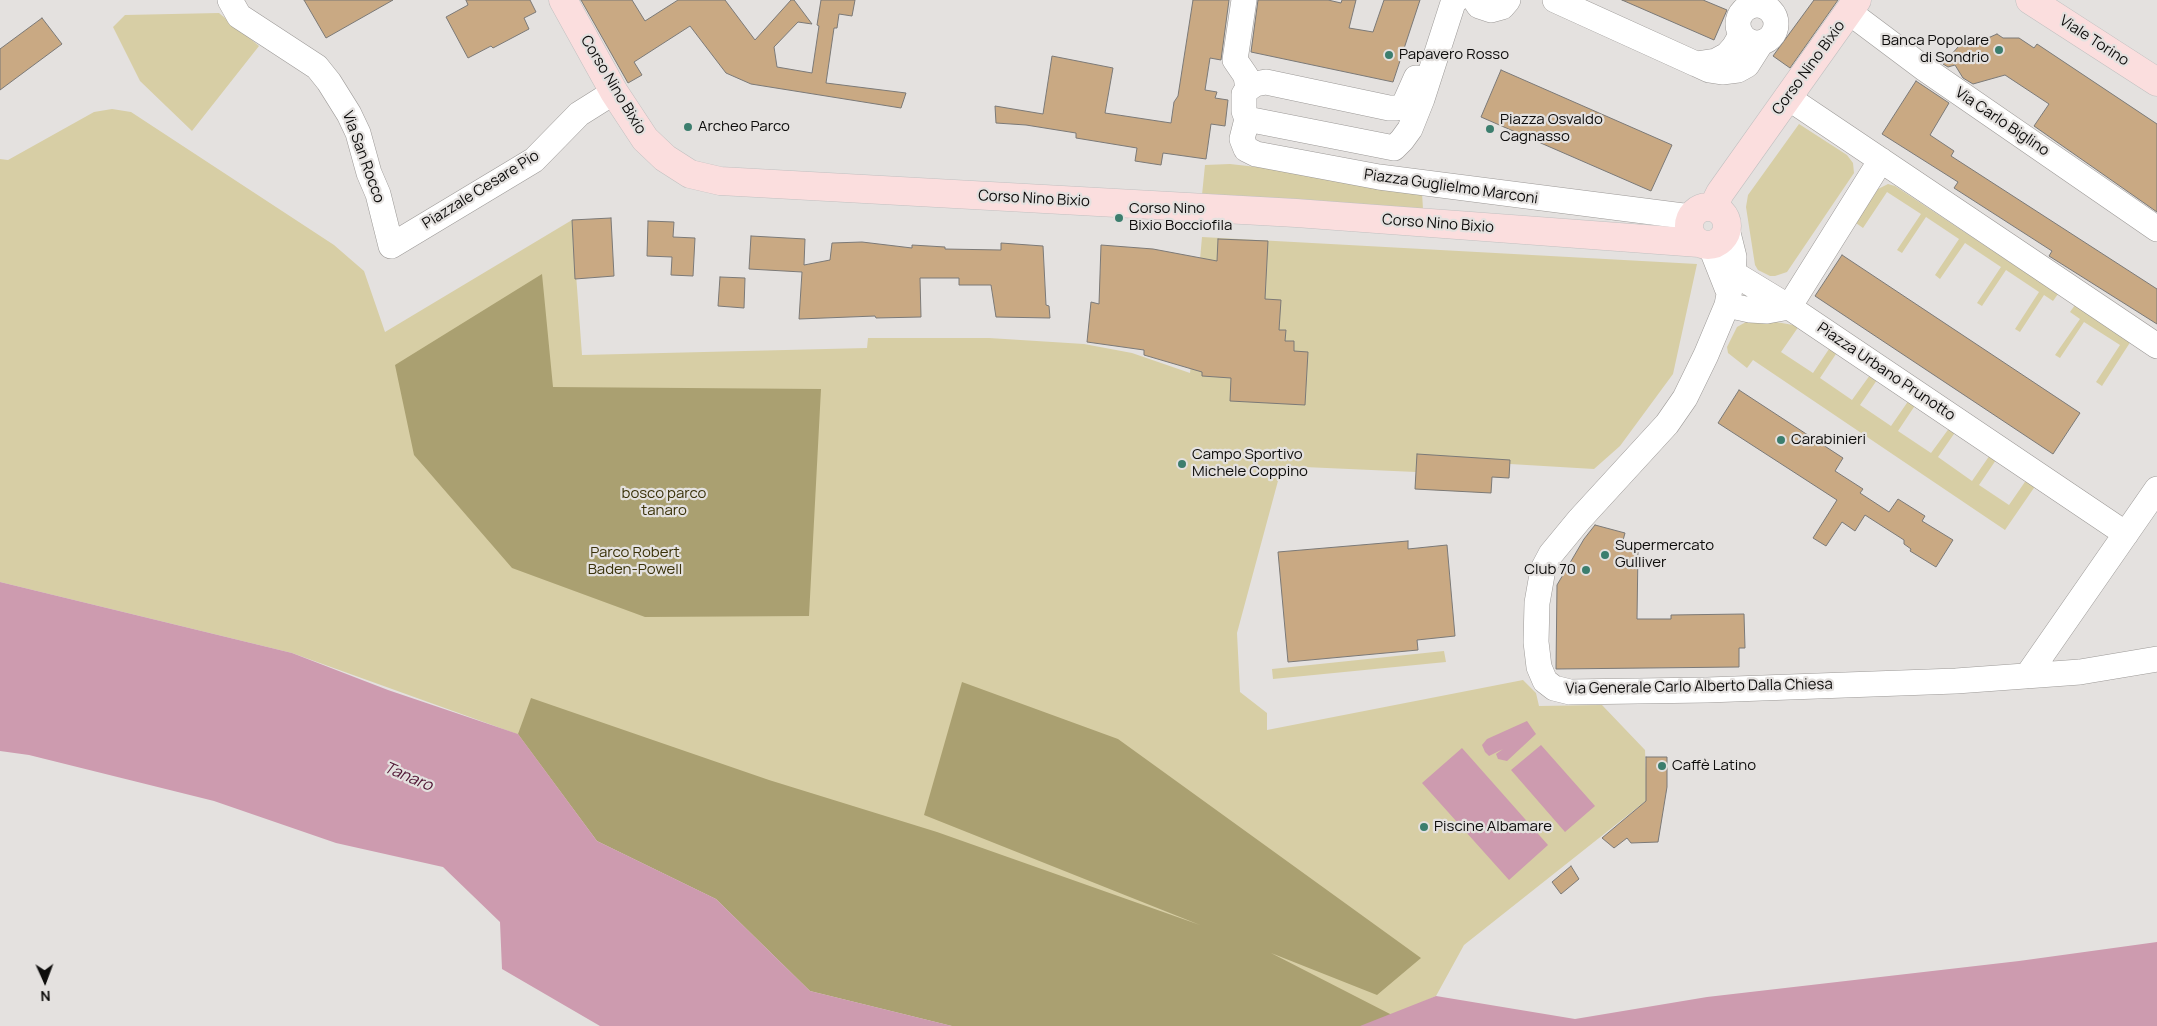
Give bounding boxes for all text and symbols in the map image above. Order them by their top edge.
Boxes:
street label: Viale Torino [2056,12,2132,70]
street label: Corso Nino Bixio [1769,17,1849,119]
street label: Corso Nino Bixio [576,32,650,138]
place label: Banca Popolare di Sondrio [1882,32,1989,67]
marker: Banca Popolare di Sondrio [1993,44,2005,56]
place label: Papavero Rosso [1399,46,1509,64]
marker: Papavero Rosso [1383,49,1395,61]
street label: Via Carlo Biglino [1951,84,2053,160]
street label: Via San Rocco [338,109,388,205]
place label: Piazza Osvaldo Cagnasso [1500,111,1603,146]
place label: Archeo Parco [698,118,790,136]
marker: Archeo Parco [682,121,694,133]
marker: Piazza Osvaldo Cagnasso [1484,123,1496,135]
street label: Piazzale Cesare Pio [419,147,543,233]
street label: Piazza Guglielmo Marconi [1363,166,1539,208]
street label: Corso Nino Bixio [978,187,1090,211]
place label: Corso Nino Bixio Bocciofila [1129,200,1232,235]
street label: Corso Nino Bixio [1382,211,1494,237]
marker: Corso Nino Bixio Bocciofila [1113,212,1125,224]
street label: Piazza Urbano Prunotto [1814,319,1958,425]
place label: Carabinieri [1791,431,1866,449]
marker: Carabinieri [1775,434,1787,446]
place label: Campo Sportivo Michele Coppino [1192,446,1308,481]
marker: Campo Sportivo Michele Coppino [1176,458,1188,470]
park label: bosco parco tanaro [622,485,706,520]
place label: Supermercato Gulliver [1615,537,1714,572]
park label: Parco Robert Baden-Powell [588,544,682,579]
marker: Supermercato Gulliver [1599,549,1611,561]
place label: Club 70 [1524,561,1576,579]
marker: Club 70 [1580,564,1592,576]
street label: Via Generale Carlo Alberto Dalla Chiesa [1565,676,1833,698]
place label: Caffè Latino [1672,757,1756,775]
water label: Tanaro [381,758,435,796]
marker: Caffè Latino [1656,760,1668,772]
place label: Piscine Albamare [1434,818,1552,836]
marker: Piscine Albamare [1418,821,1430,833]
north arrow [20,956,70,1006]
text: N [40,987,51,1006]

